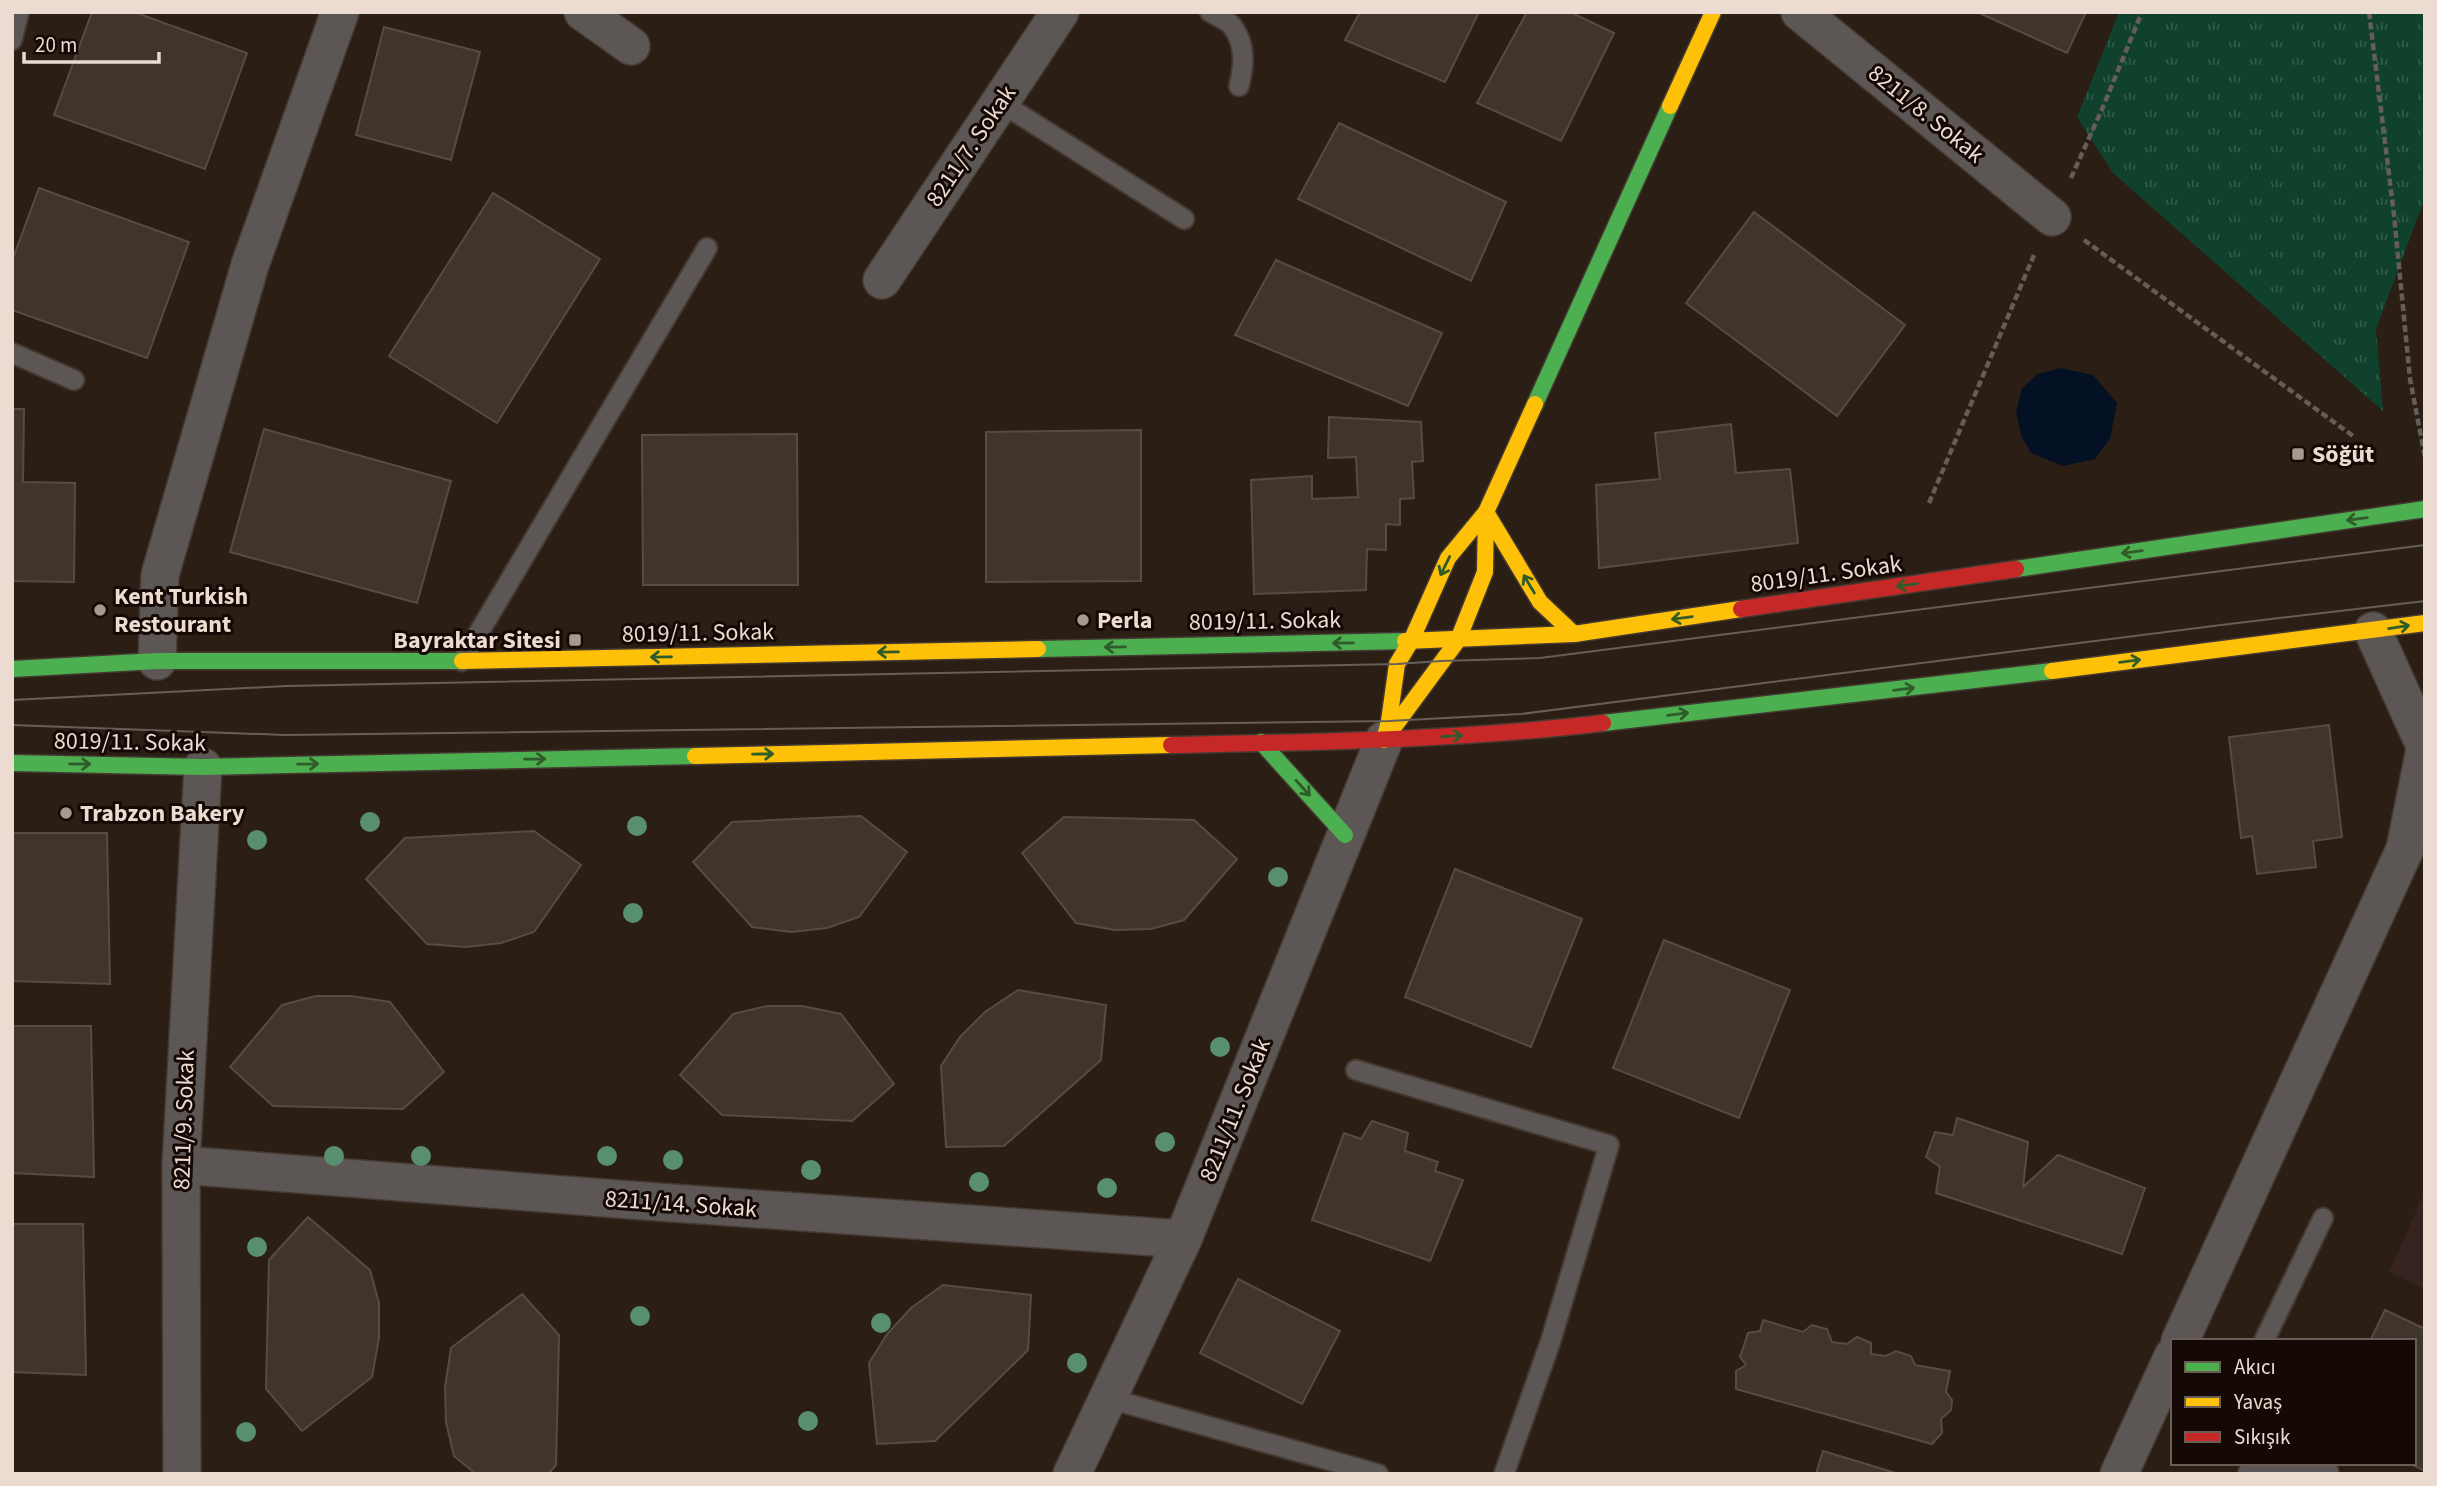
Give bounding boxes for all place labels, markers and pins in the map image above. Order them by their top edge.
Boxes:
place label: Söğüt [2312,437,2374,472]
marker: Söğüt [2290,446,2306,462]
place label: Kent Turkish Restourant [114,579,248,642]
marker: Kent Turkish Restourant [92,602,108,618]
place label: Perla [1097,603,1152,638]
marker: Perla [1075,612,1091,628]
place label: Bayraktar Sitesi [393,623,561,658]
marker: Bayraktar Sitesi [567,632,583,648]
place label: Trabzon Bakery [80,796,245,831]
marker: Trabzon Bakery [58,805,74,821]

